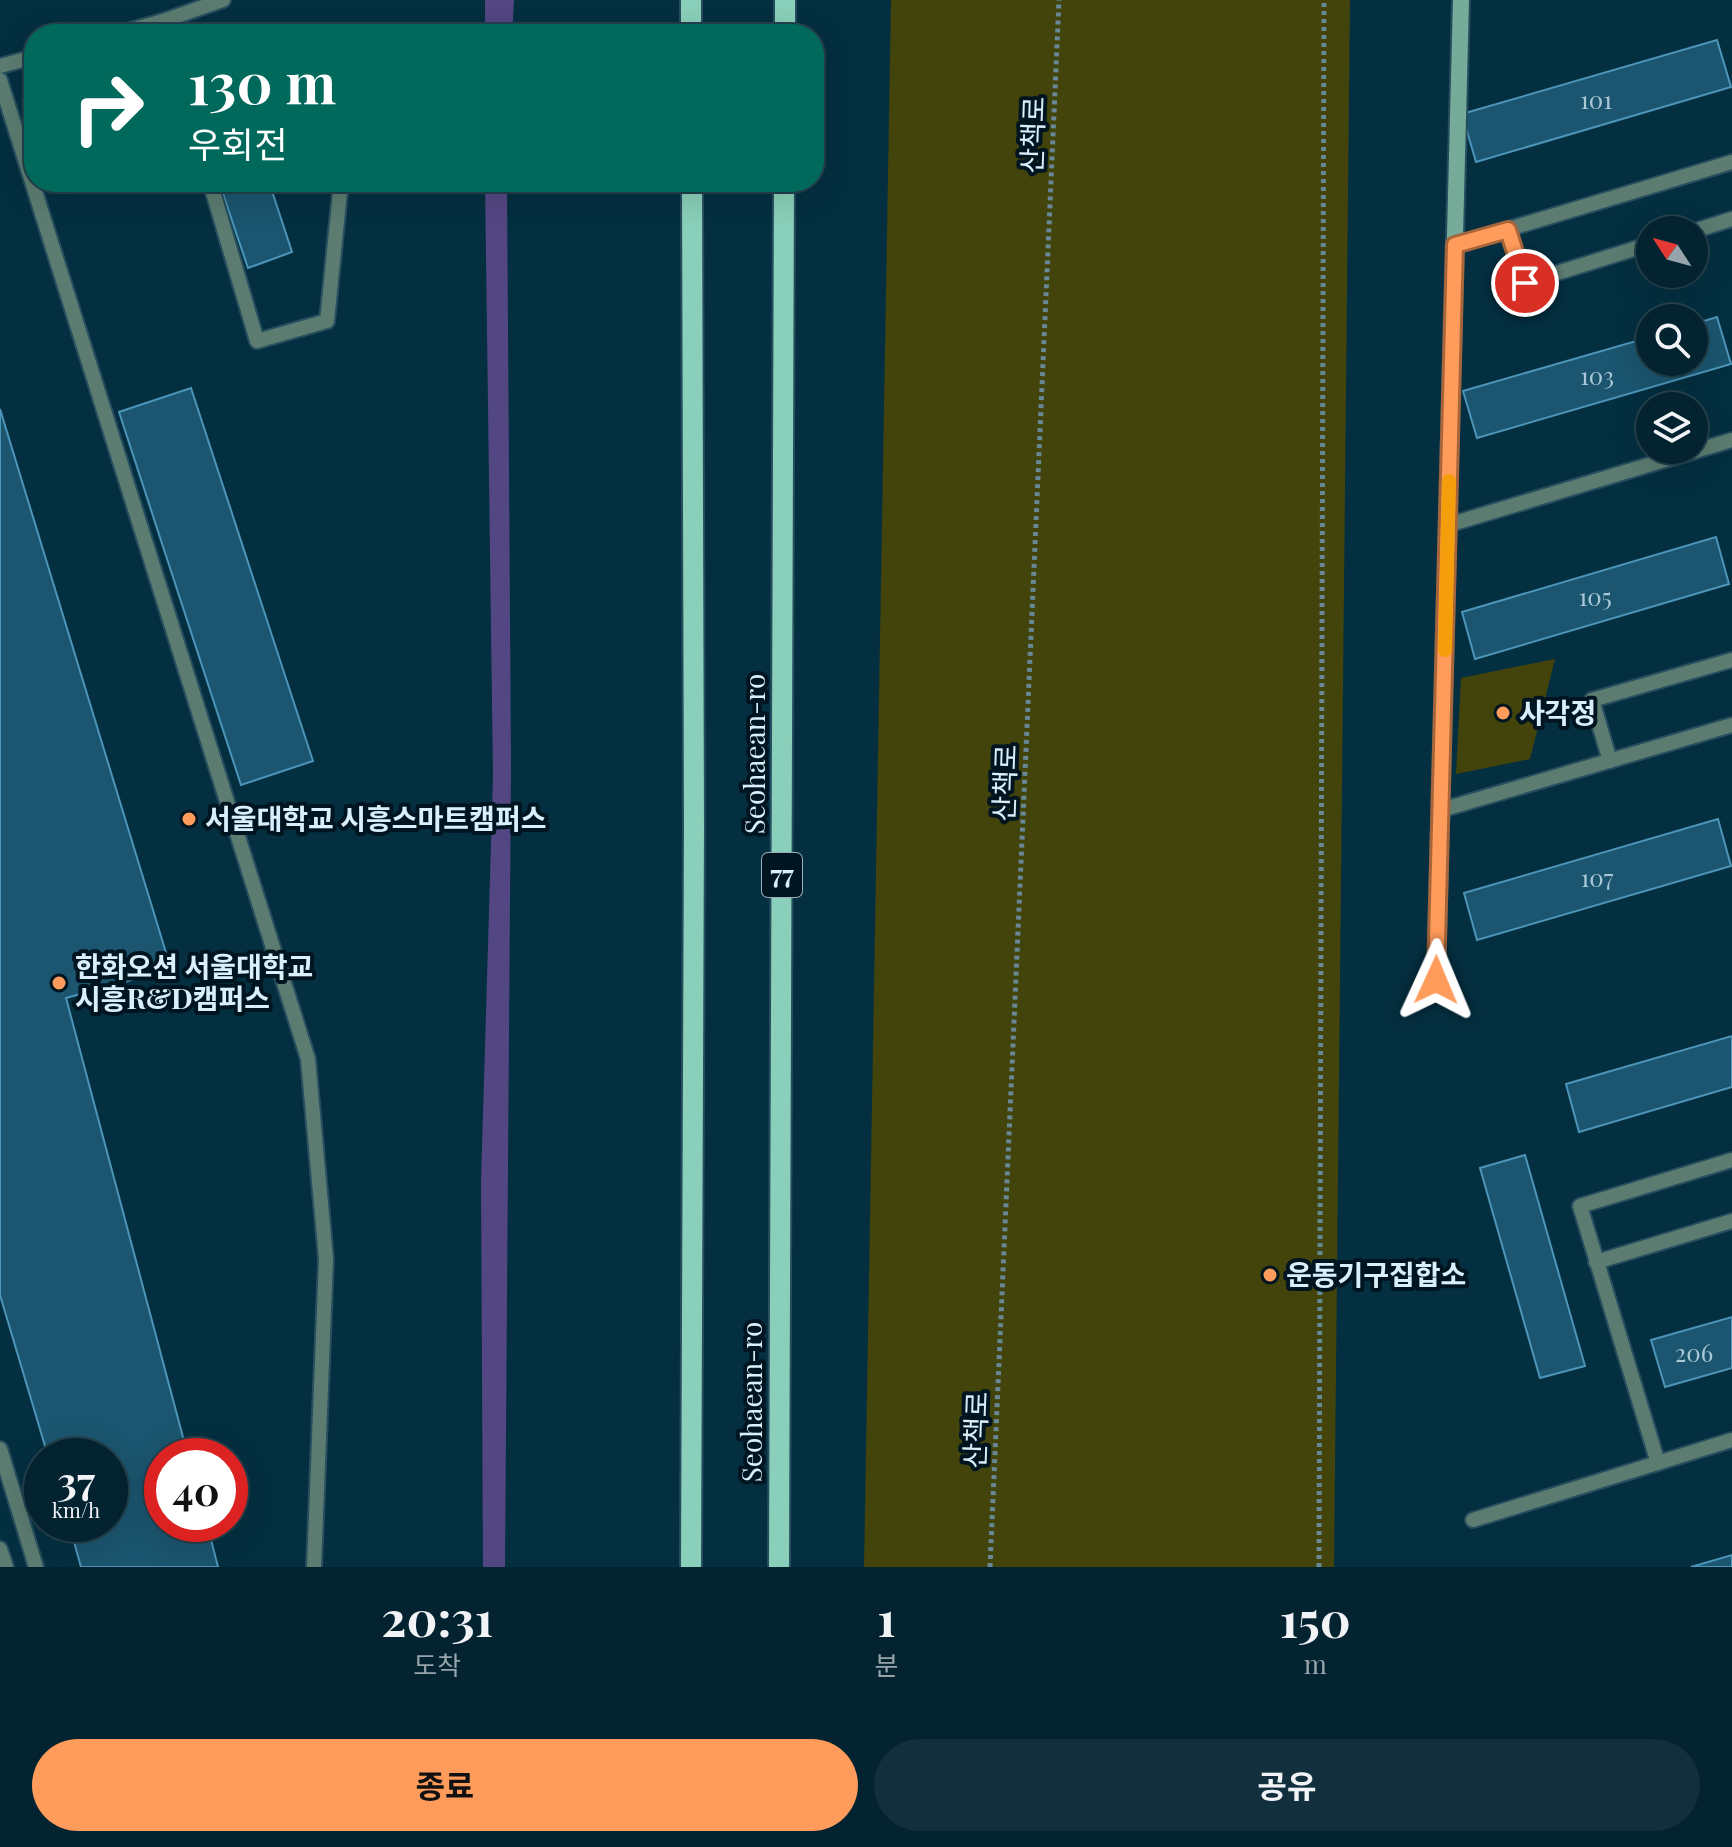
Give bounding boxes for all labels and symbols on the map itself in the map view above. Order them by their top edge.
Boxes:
house number: 101 [1580,83,1612,115]
street label: 산책로 [1012,96,1051,174]
north arrow [1636,216,1708,288]
pin [1491,249,1559,317]
house number: 103 [1580,359,1614,391]
house number: 105 [1578,580,1612,612]
street label: Seohaean-ro [735,674,772,834]
place label: 사각정 [1519,693,1596,730]
marker: 사각정 [1494,704,1512,722]
street label: 산책로 [984,744,1023,822]
place label: 서울대학교 시흥스마트캠퍼스 [205,799,546,836]
marker: 서울대학교 시흥스마트캠퍼스 [180,810,198,828]
road number: 77 [762,853,802,897]
house number: 107 [1580,861,1614,893]
position arrow [1394,938,1478,1022]
place label: 한화오션 서울대학교 시흥R&D캠퍼스 [75,947,313,1016]
marker: 한화오션 서울대학교 시흥R&D캠퍼스 [50,974,68,992]
place label: 운동기구집합소 [1286,1255,1466,1292]
marker: 운동기구집합소 [1261,1266,1279,1284]
street label: Seohaean-ro [732,1322,769,1482]
house number: 206 [1675,1336,1713,1368]
street label: 산책로 [955,1391,994,1469]
speed limit sign: 40 [144,1438,248,1542]

